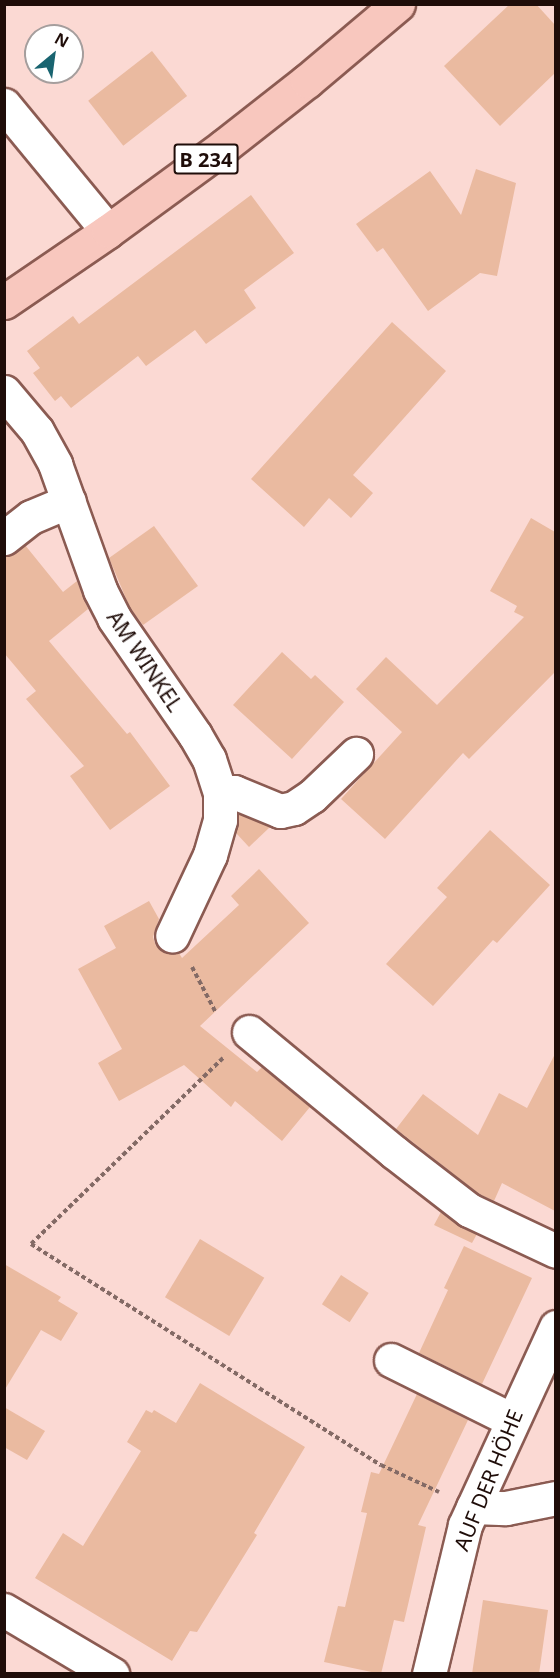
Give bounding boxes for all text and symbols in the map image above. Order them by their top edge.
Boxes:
north arrow [24,24,84,84]
text: N [51,27,73,53]
road number: B 234 [173,142,239,176]
street label: AM WINKEL [102,606,188,716]
street label: AUF DER HÖHE [448,1406,528,1554]

